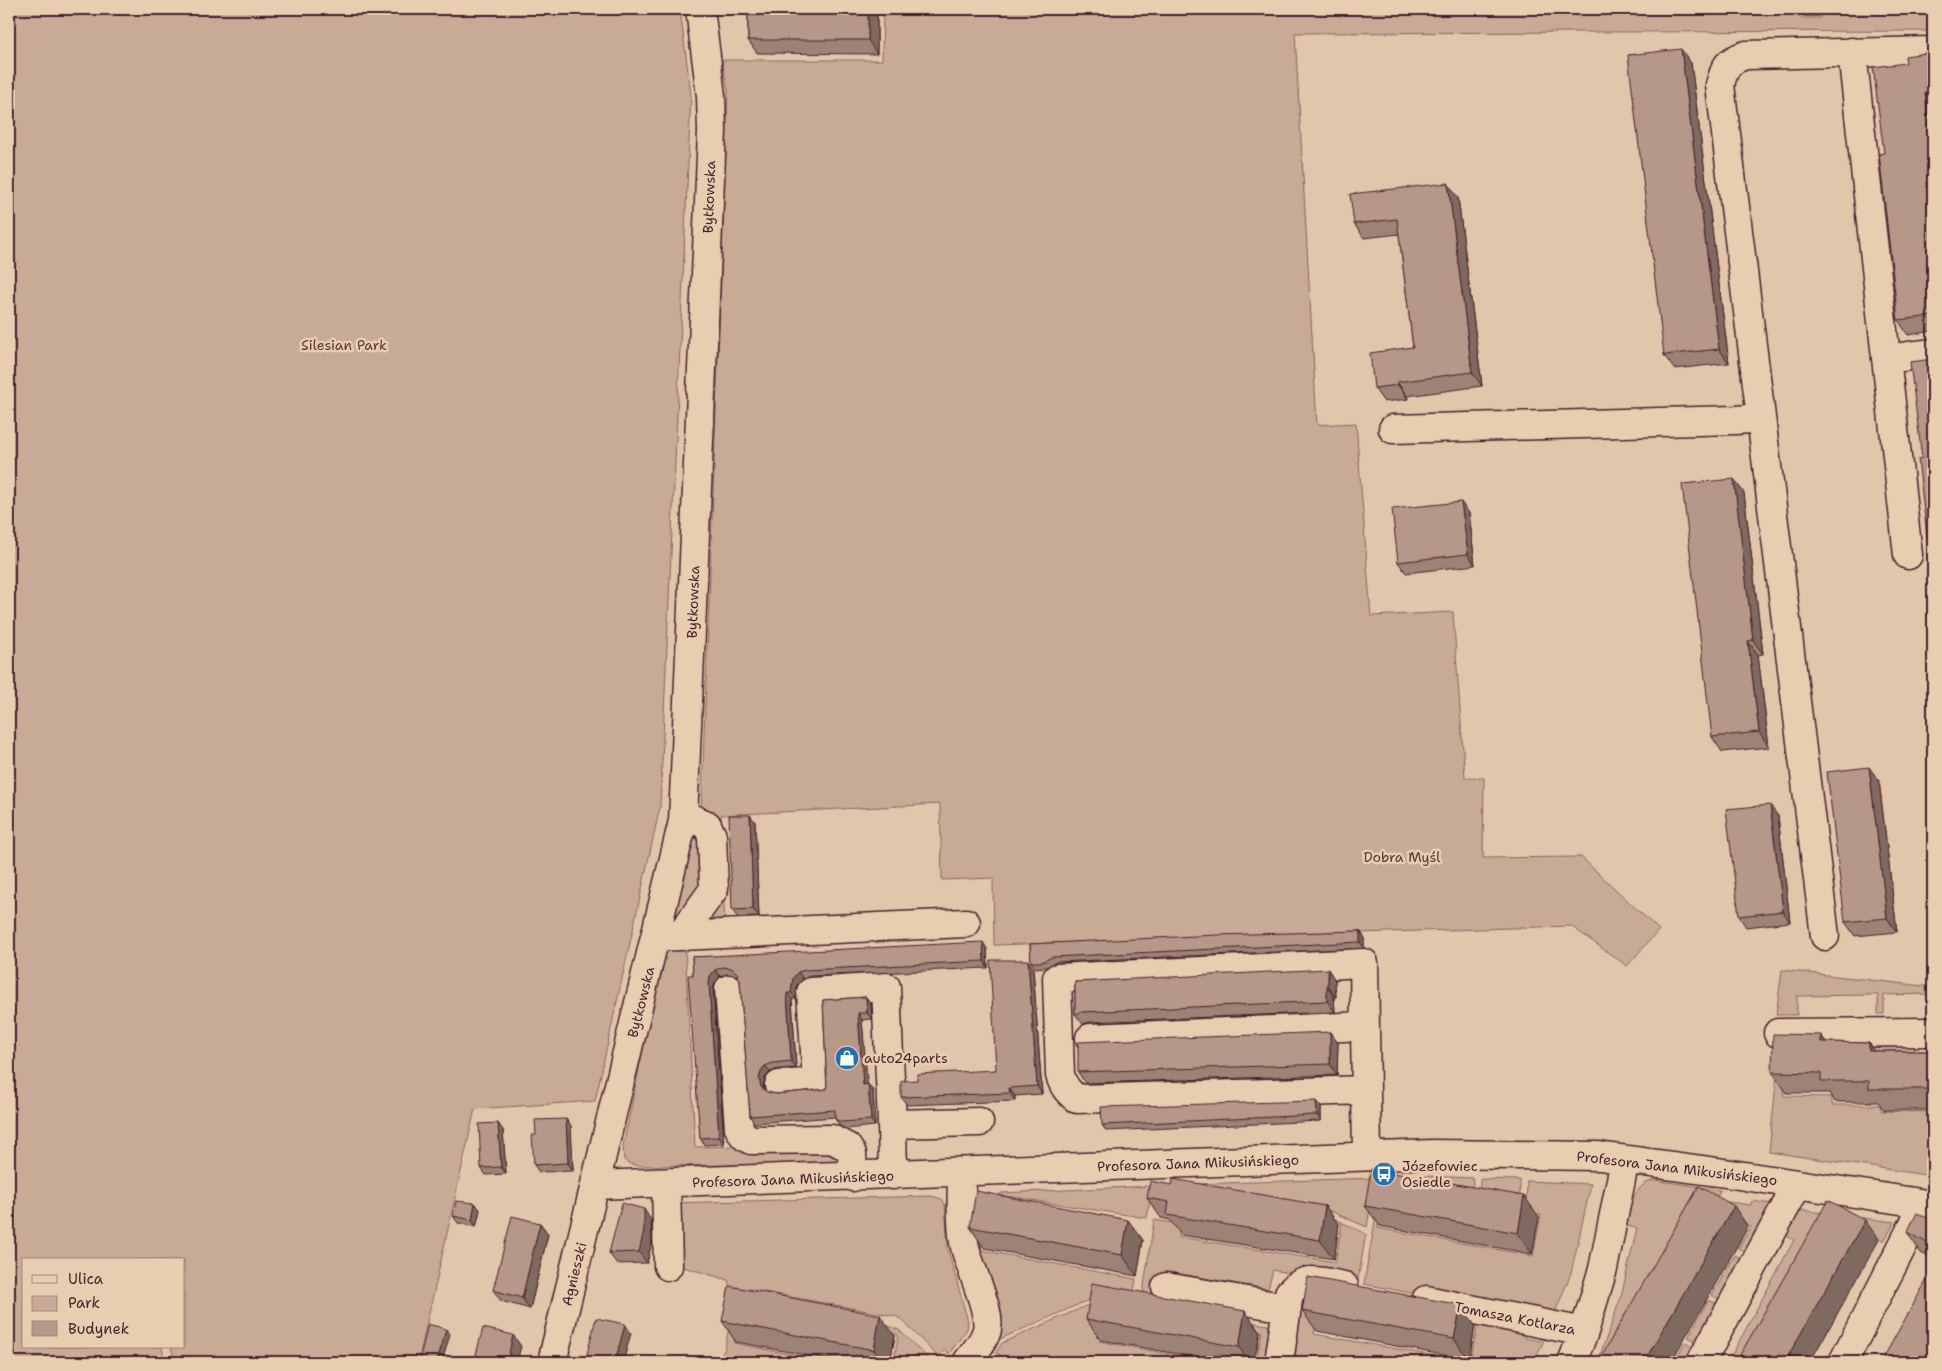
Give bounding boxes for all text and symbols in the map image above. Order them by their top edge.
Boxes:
street label: Bytkowska [699,160,719,234]
park label: Silesian Park [301,336,387,354]
street label: Bytkowska [683,565,703,639]
park label: Dobra Myśl [1363,848,1441,866]
street label: Bytkowska [623,964,659,1039]
shop icon: auto24parts [834,1045,860,1071]
place label: auto24parts [864,1049,948,1067]
street label: Profesora Jana Mikusińskiego [1576,1147,1778,1189]
street label: Profesora Jana Mikusińskiego [1097,1150,1299,1176]
place label: Józefowiec Osiedle [1402,1157,1478,1191]
bus stop icon: Józefowiec Osiedle [1371,1161,1397,1187]
street label: Profesora Jana Mikusińskiego [692,1166,894,1192]
street label: Agnieszki [557,1240,591,1308]
legend [22,1258,185,1348]
text: Ulica [68,1269,104,1289]
text: Park [68,1293,100,1313]
street label: Tomasza Kotlarza [1453,1297,1577,1339]
text: Budynek [68,1319,129,1339]

